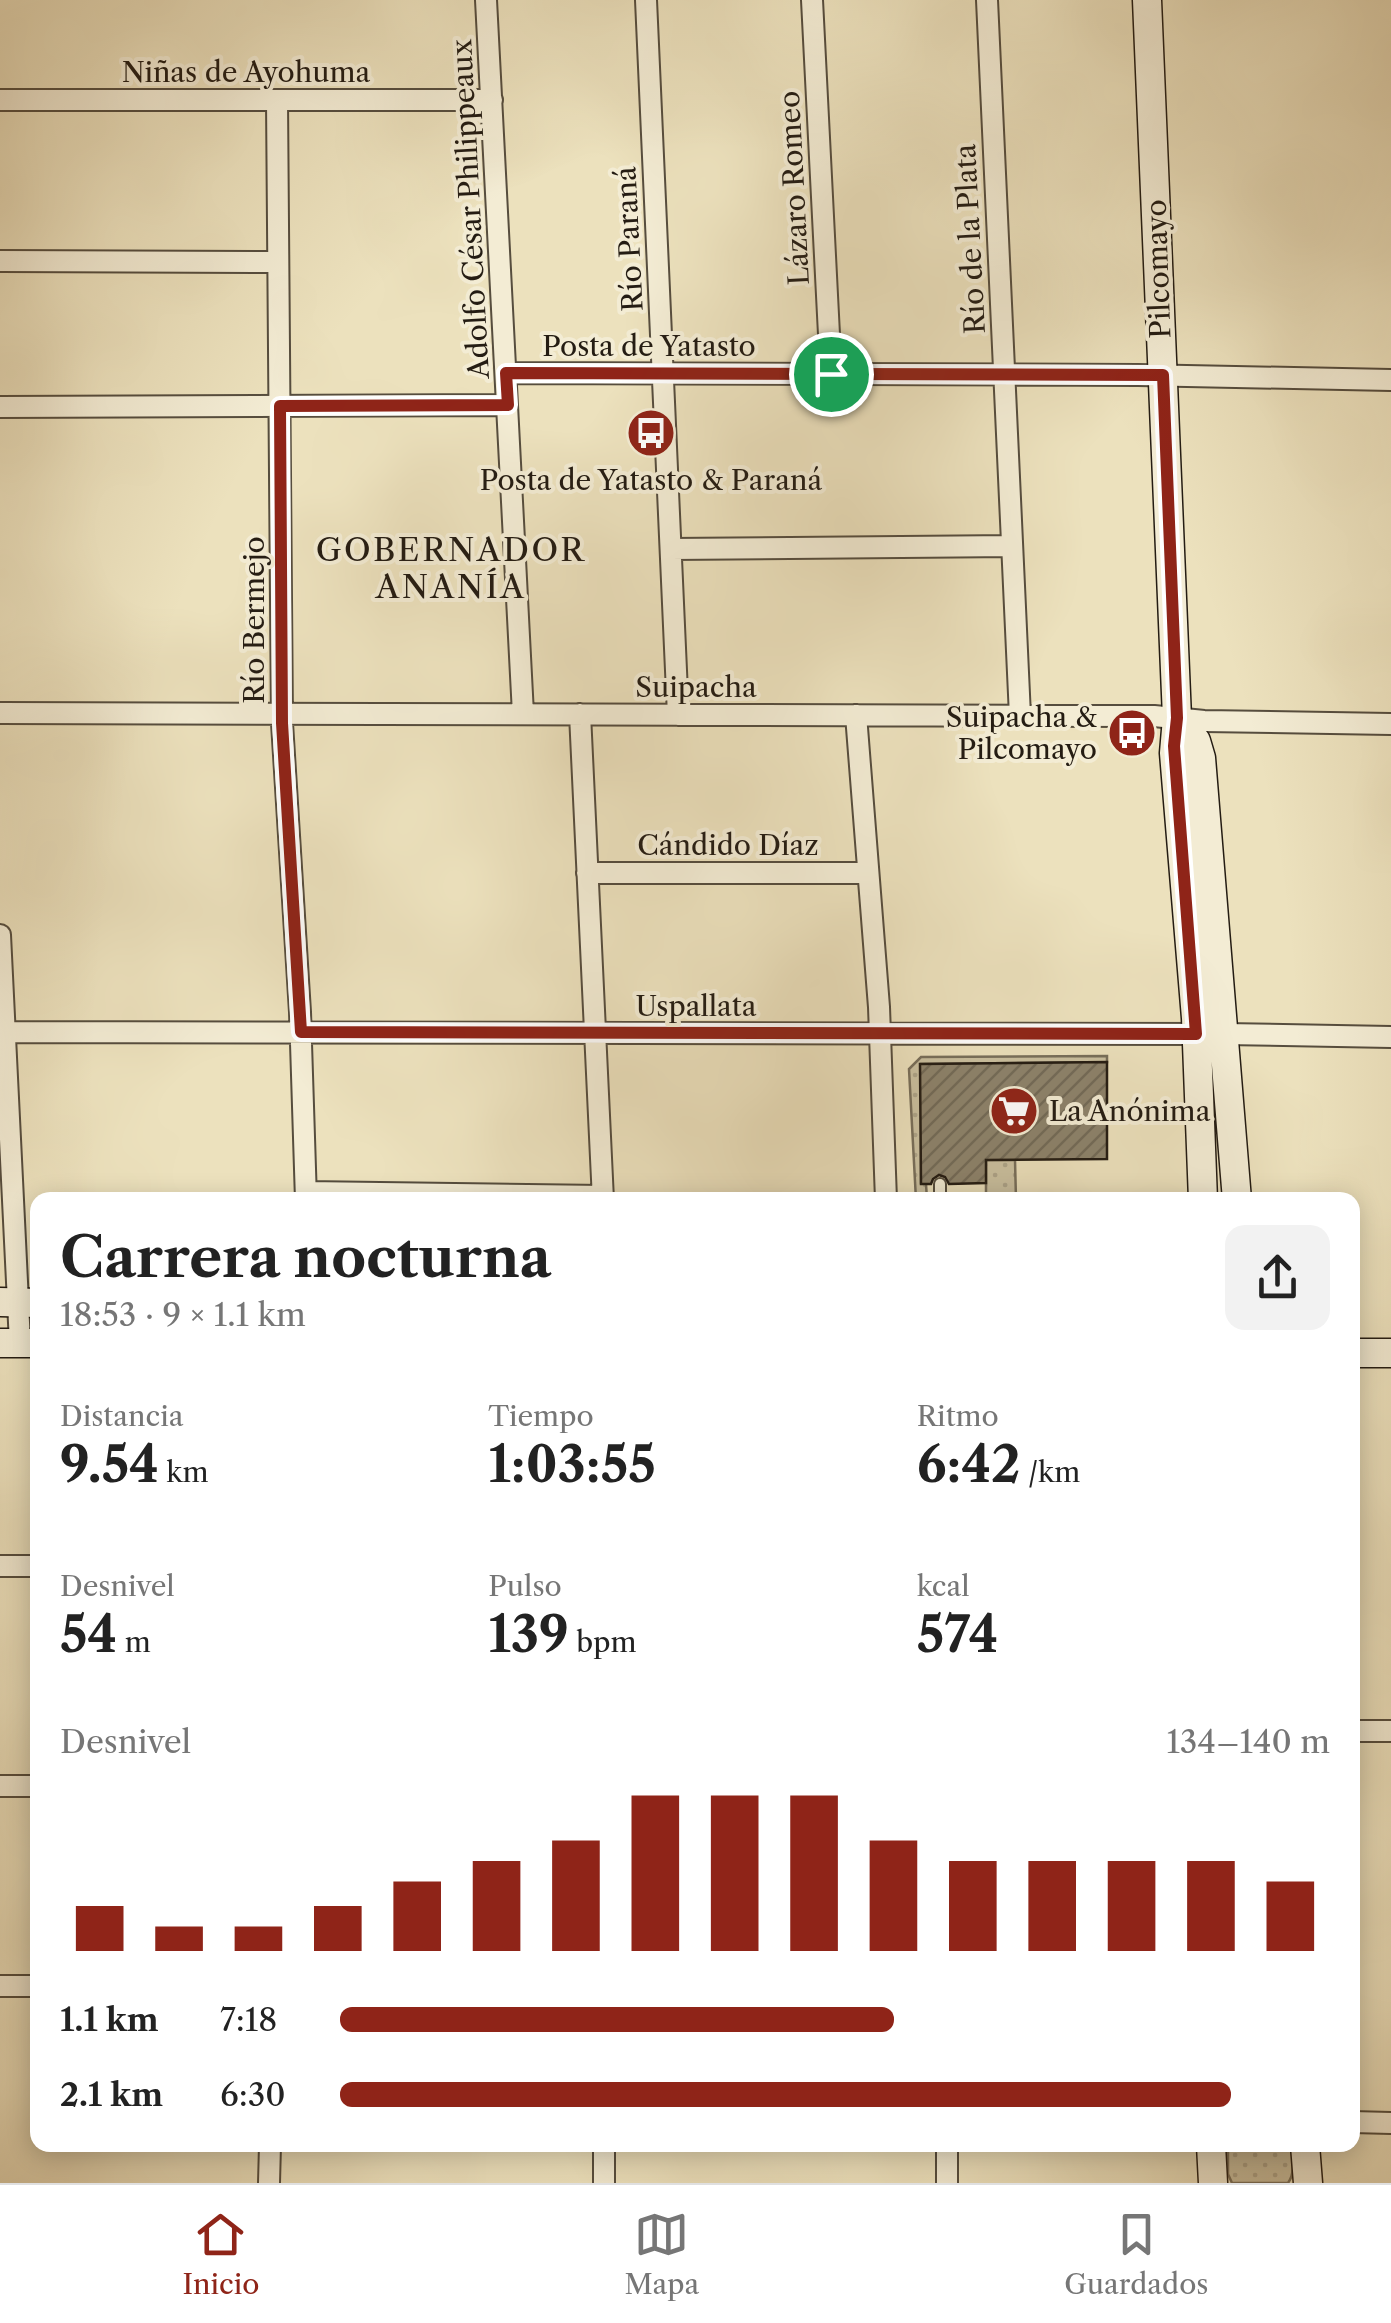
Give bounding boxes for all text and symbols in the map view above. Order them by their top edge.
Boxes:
street label: Adolfo César Philippeaux [444,38,496,381]
street label: Niñas de Ayohuma [122,55,371,89]
street label: Lázaro Romeo [772,90,816,286]
street label: Río de la Plata [948,143,992,335]
street label: Río Paraná [608,165,650,312]
street label: Pilcomayo [1139,199,1177,339]
street label: Posta de Yatasto [542,329,756,363]
pin [789,332,874,417]
icon: arrive [804,347,859,402]
bus stop icon: Posta de Yatasto & Paraná [625,407,677,459]
place label: Posta de Yatasto & Paraná [480,463,823,497]
district label: GOBERNADOR ANANÍA [316,530,586,606]
street label: Río Bermejo [237,536,271,704]
street label: Suipacha [635,670,757,704]
place label: Suipacha & Pilcomayo [946,700,1097,766]
bus stop icon: Suipacha & Pilcomayo [1106,707,1158,759]
street label: Cándido Díaz [637,828,819,862]
street label: Uspallata [635,989,757,1023]
supermarket icon: La Anónima [988,1085,1040,1137]
place label: La Anónima [1049,1094,1211,1128]
text: Carrera nocturna [60,1224,551,1291]
button: share [1225,1225,1330,1330]
text: 18:53 · 9 × 1.1 km [60,1295,306,1334]
text: Distancia [60,1399,183,1433]
text: Tiempo [488,1399,594,1433]
text: Ritmo [917,1399,999,1433]
text: 9.54 [60,1433,159,1495]
text: 1:03:55 [488,1433,656,1495]
text: 6:42 [917,1433,1021,1495]
text: km [159,1455,209,1489]
text: /km [1021,1455,1080,1489]
text: Desnivel [60,1569,175,1603]
text: Pulso [488,1569,562,1603]
text: kcal [917,1569,970,1603]
text: 54 [60,1603,117,1665]
text: 139 [488,1603,569,1665]
text: 574 [917,1603,998,1665]
text: m [117,1625,151,1659]
text: bpm [569,1625,637,1659]
text: Desnivel [60,1722,191,1761]
text: 134–140 m [1166,1722,1330,1761]
text: 1.1 km [60,2000,159,2039]
text: 7:18 [220,2000,277,2039]
text: 2.1 km [60,2075,163,2114]
text: 6:30 [220,2075,286,2114]
tab: Inicio [182,2207,259,2301]
tab: Mapa [624,2207,699,2301]
tab: Guardados [1064,2207,1209,2301]

